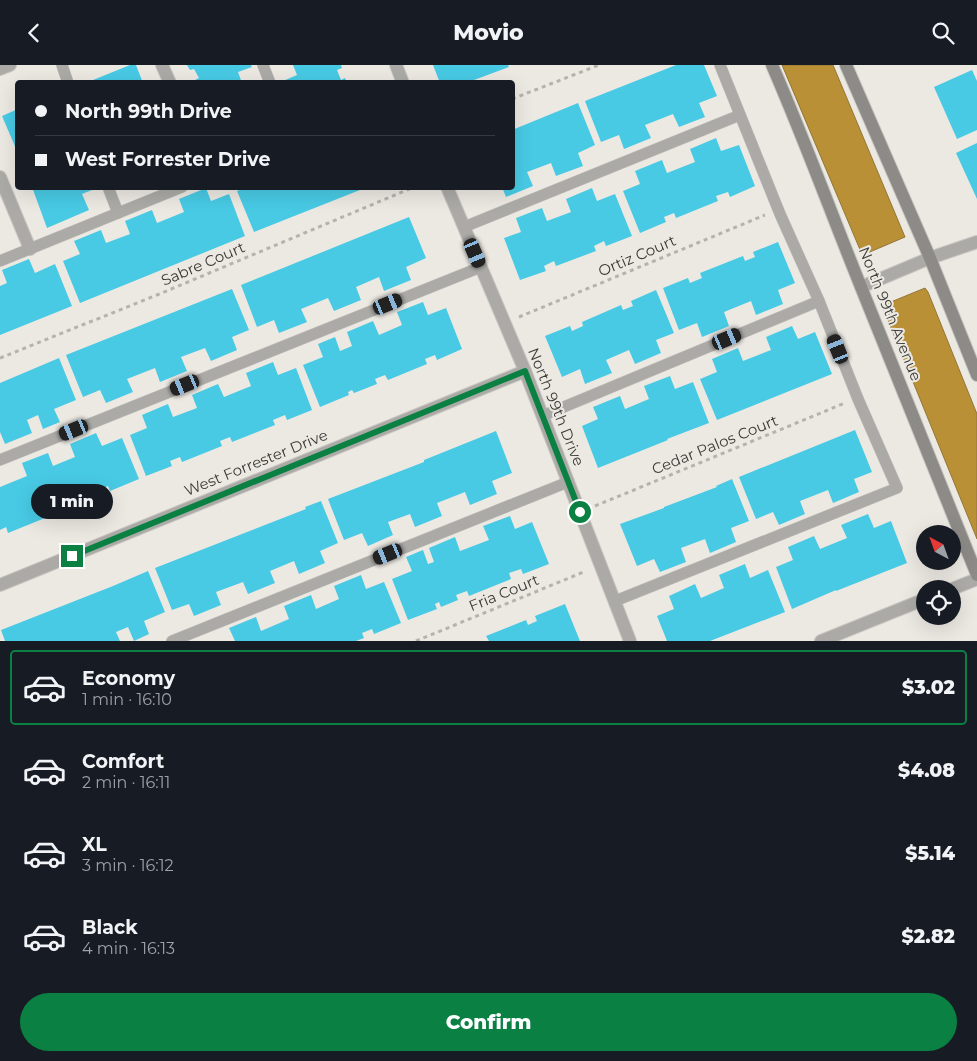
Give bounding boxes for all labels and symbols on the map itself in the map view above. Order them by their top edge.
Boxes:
street label: Ortiz Court [595,231,679,280]
car [462,236,487,270]
street label: Sabre Court [158,237,248,290]
street label: North 99th Avenue [855,244,926,384]
car [371,291,404,317]
car [710,326,743,352]
car [825,332,850,366]
street label: North 99th Drive [524,345,589,469]
car [168,372,201,398]
street label: Cedar Palos Court [649,411,781,479]
car [57,417,90,443]
street label: West Forrester Drive [181,425,330,500]
callout: 1 min [31,483,113,519]
route start [569,501,591,523]
north arrow [916,525,961,570]
car [371,541,404,567]
route end [61,545,83,567]
street label: Fria Court [466,570,542,615]

